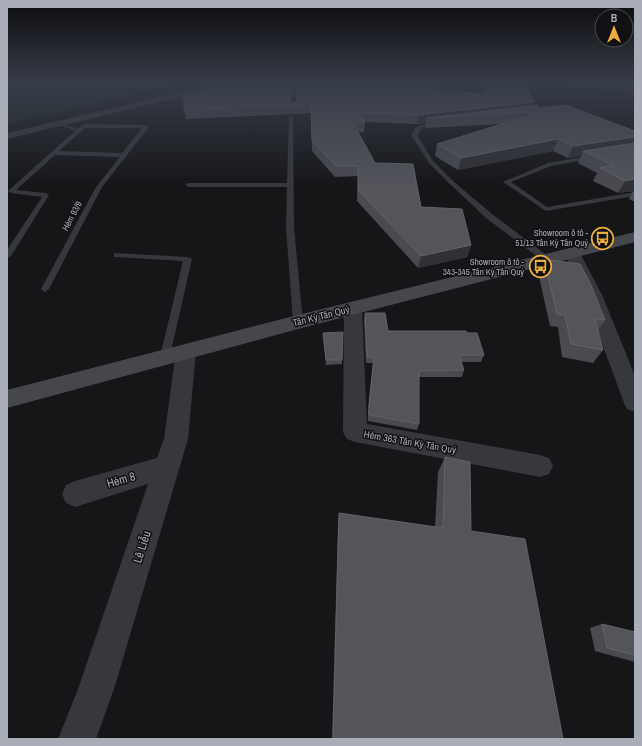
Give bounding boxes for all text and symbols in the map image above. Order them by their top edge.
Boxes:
north arrow [594,8,634,48]
text: B [611,11,618,25]
street label: Hẻm 93/9 [59,199,85,233]
bus stop icon: Showroom ô tô - 51/13 Tân Kỳ Tân Quý [590,225,616,251]
place label: Showroom ô tô - 51/13 Tân Kỳ Tân Quý [515,227,589,249]
bus stop icon: Showroom ô tô - 343-345 Tân Kỳ Tân Quý [527,254,553,280]
place label: Showroom ô tô - 343-345 Tân Kỳ Tân Quý [443,256,525,278]
street label: Tân Kỳ Tân Quý [291,302,352,329]
street label: Hẻm 363 Tân Kỳ Tân Quý [363,427,458,457]
street label: Hẻm 8 [105,468,137,492]
street label: Lê Liễu [129,529,155,565]

